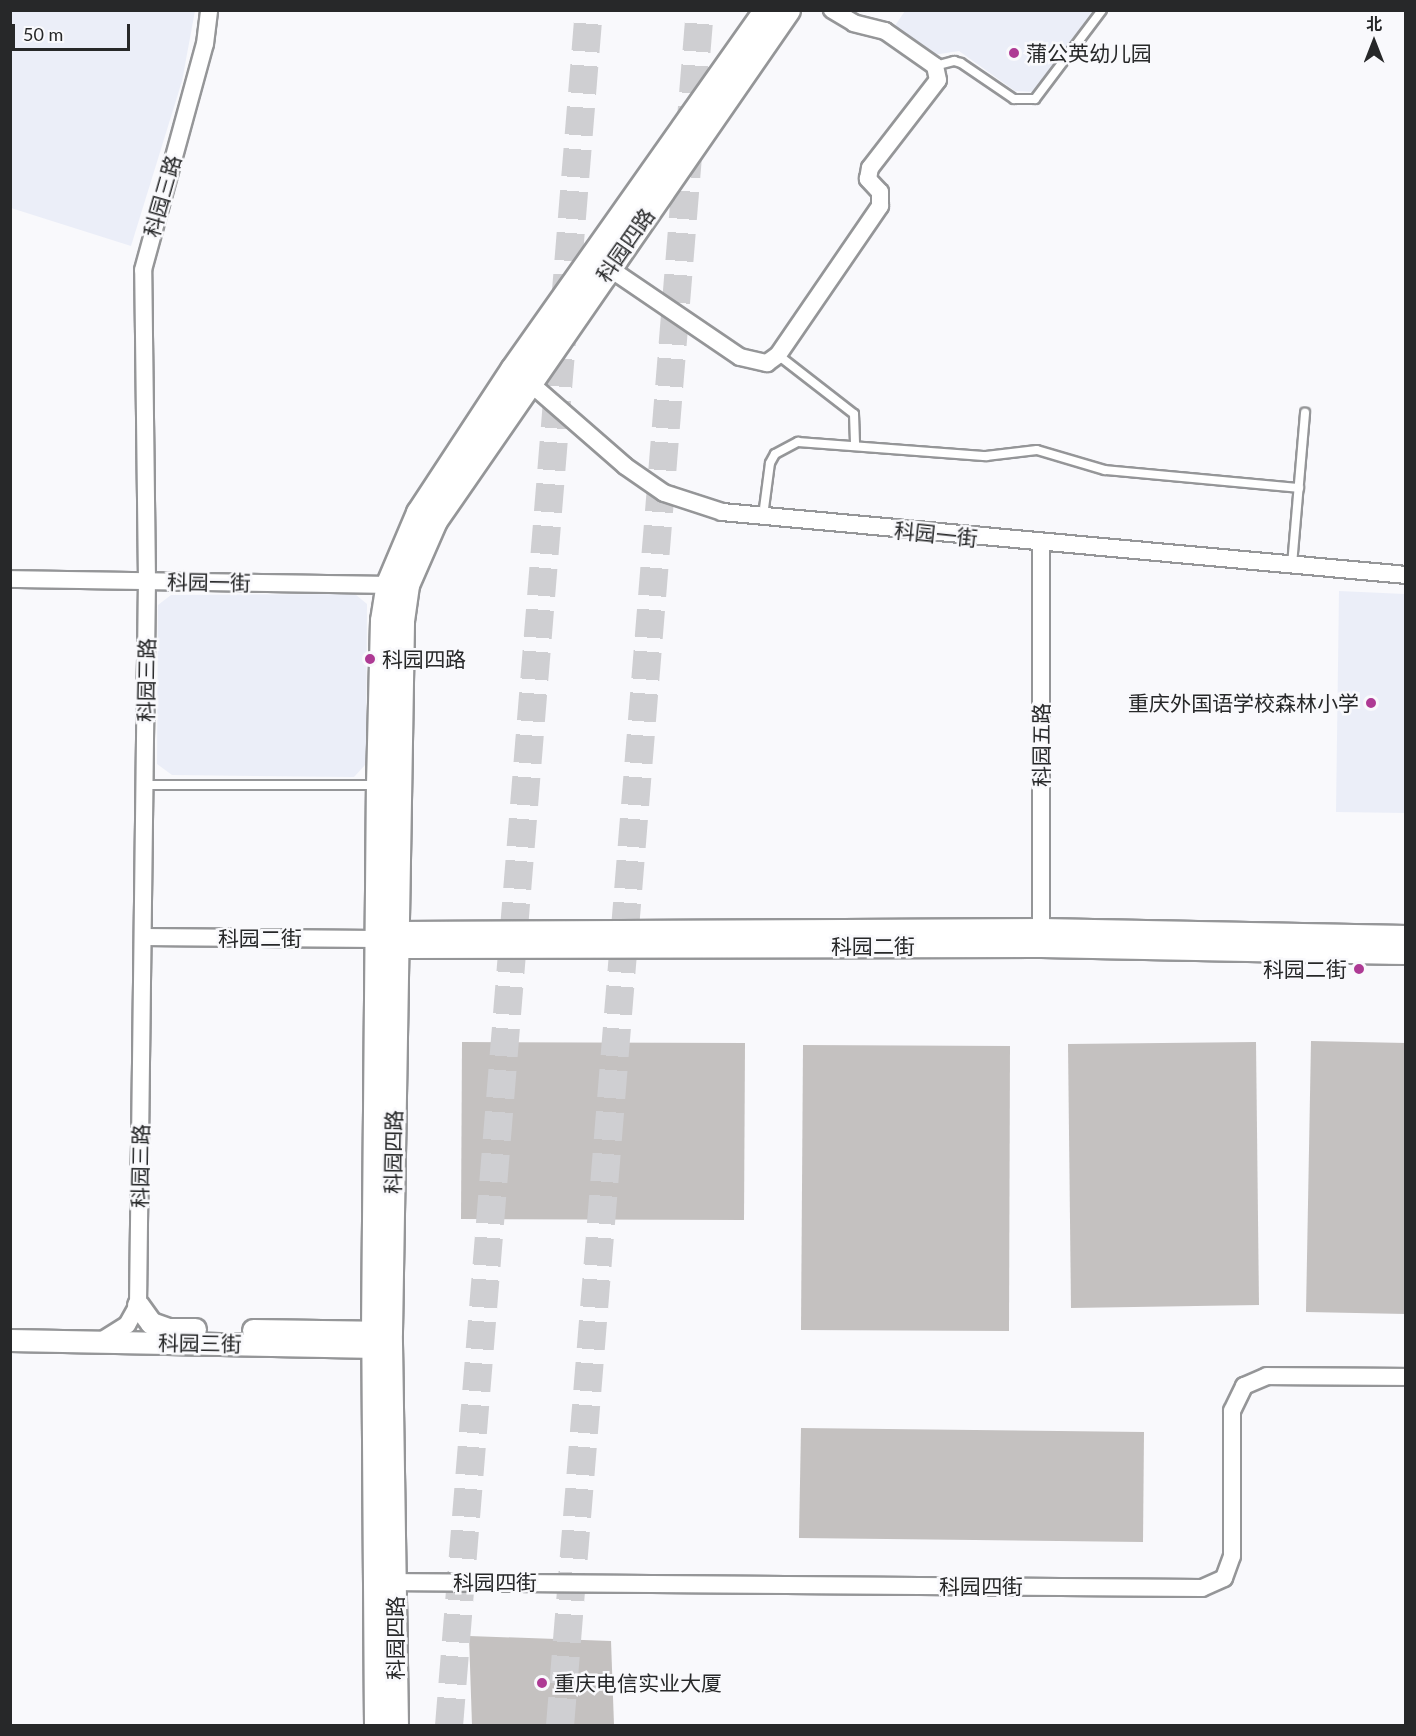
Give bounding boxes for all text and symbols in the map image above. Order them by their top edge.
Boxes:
scale bar [15,12,134,50]
north arrow [1344,12,1404,72]
text: 北 [1366,14,1382,33]
text: 50 m [23,23,63,45]
place label: 蒲公英幼儿园 [1026,40,1152,66]
marker: 蒲公英幼儿园 [1007,46,1021,60]
street label: 科园三路 [138,152,186,240]
street label: 科园四路 [591,203,659,287]
street label: 科园一街 [893,517,979,551]
street label: 科园一街 [167,569,251,595]
street label: 科园三路 [133,638,159,722]
place label: 科园四路 [382,646,466,672]
marker: 科园四路 [363,652,377,666]
place label: 重庆外国语学校森林小学 [1128,690,1359,716]
marker: 重庆外国语学校森林小学 [1364,696,1378,710]
street label: 科园五路 [1028,703,1054,787]
street label: 科园二街 [218,925,302,951]
street label: 科园二街 [831,933,915,959]
place label: 科园二街 [1263,956,1347,982]
marker: 科园二街 [1352,962,1366,976]
street label: 科园四路 [380,1110,406,1194]
street label: 科园三路 [127,1124,153,1208]
street label: 科园三街 [158,1330,242,1356]
street label: 科园四街 [453,1569,537,1595]
street label: 科园四街 [939,1573,1023,1599]
street label: 科园四路 [382,1596,408,1680]
place label: 重庆电信实业大厦 [554,1670,722,1696]
marker: 重庆电信实业大厦 [535,1676,549,1690]

